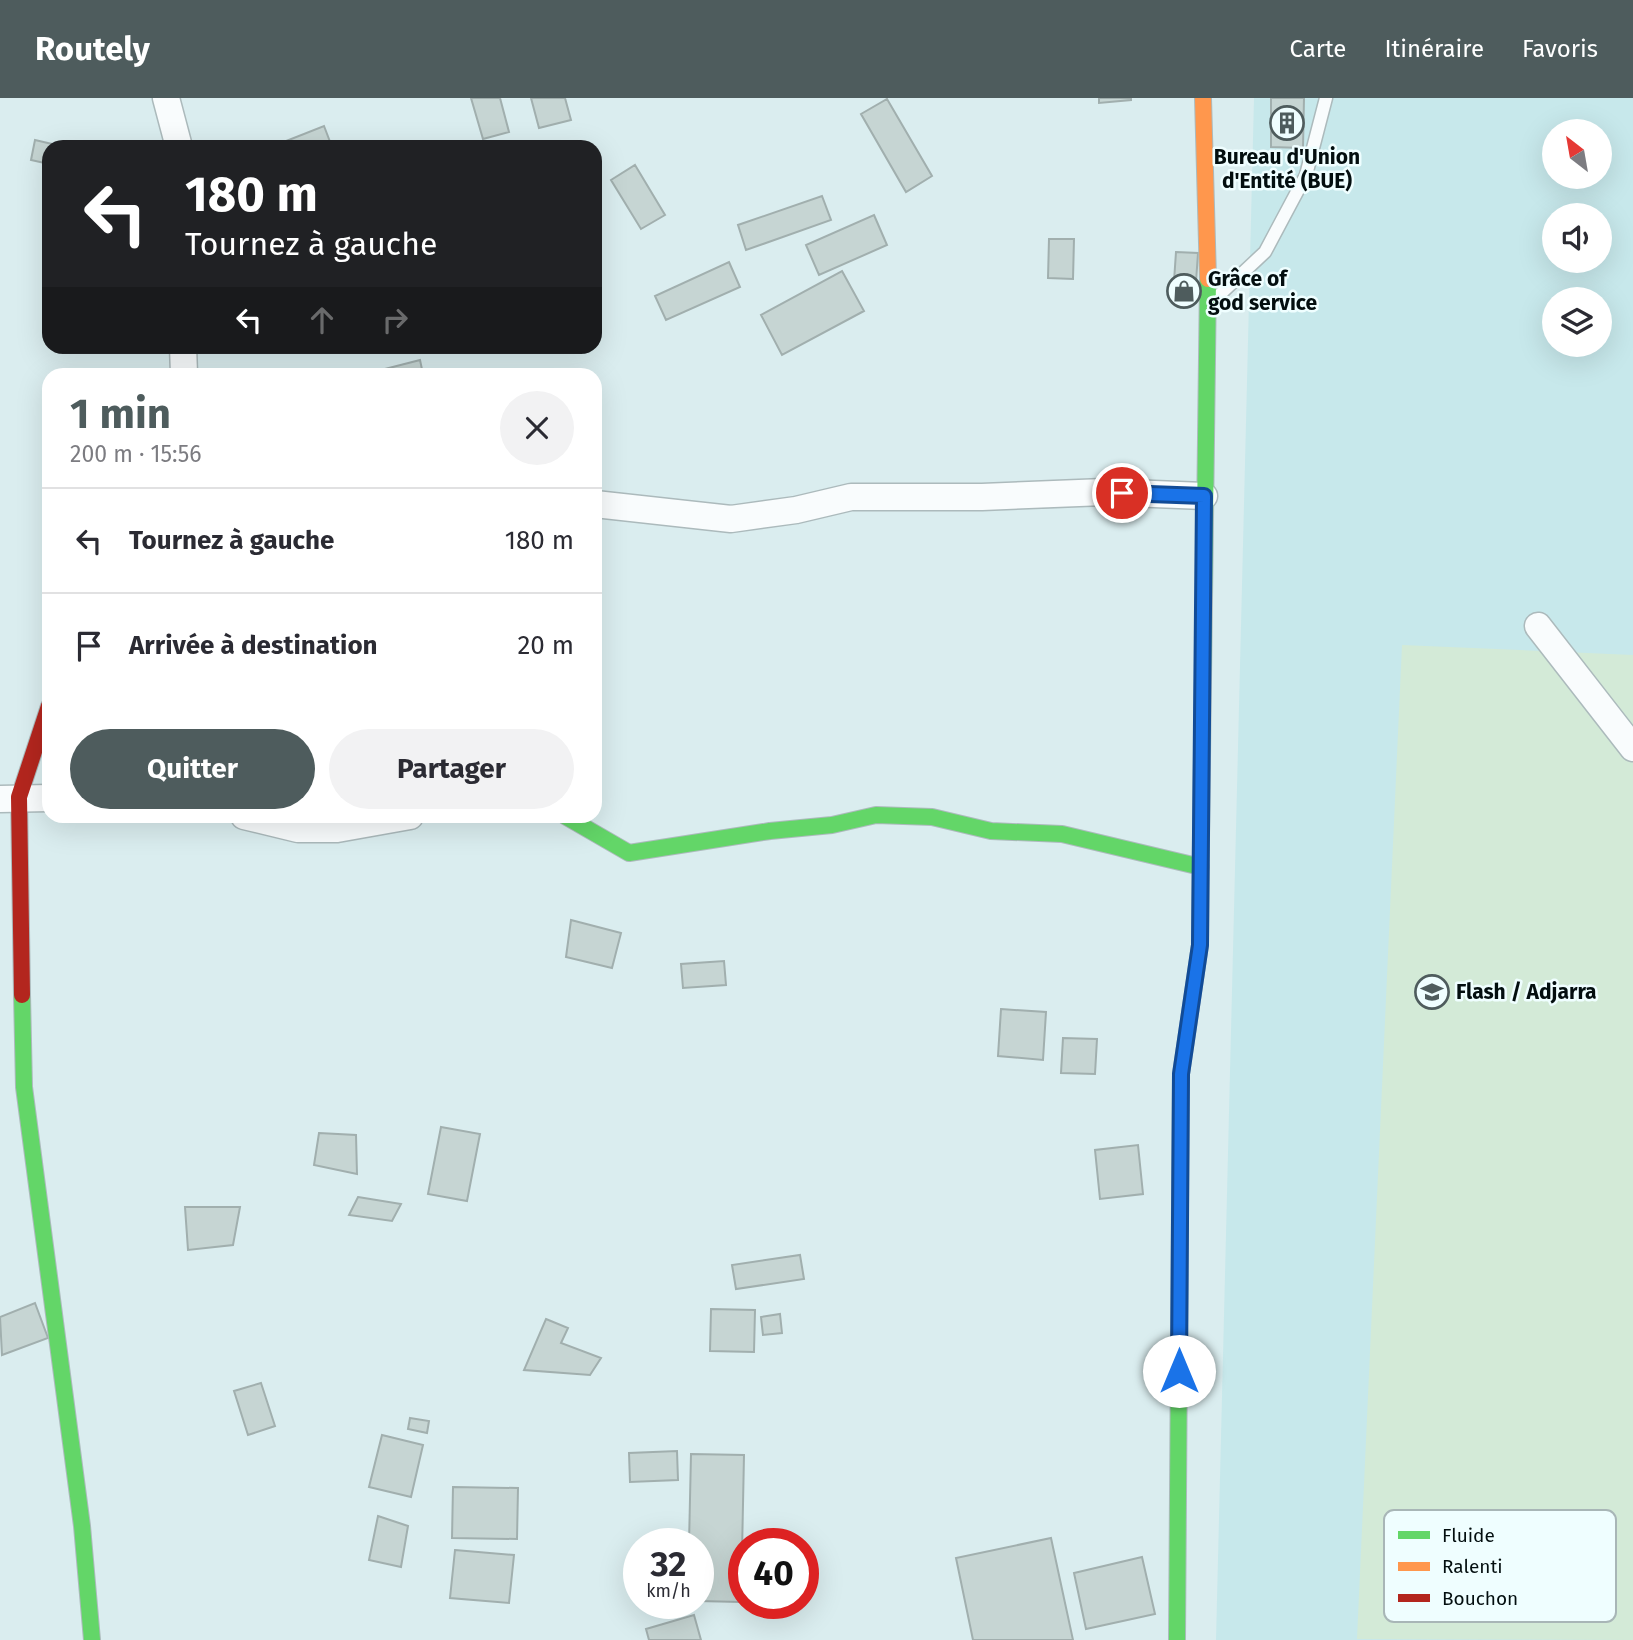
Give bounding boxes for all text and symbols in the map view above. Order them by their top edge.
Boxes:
text: Routely [35,29,150,69]
text: Carte [1290,35,1346,63]
text: Itinéraire [1384,35,1484,63]
text: Favoris [1522,35,1598,63]
building icon: Bureau d'Union d'Entité (BUE) [1268,104,1306,142]
north arrow [1542,119,1612,189]
map controls [1542,119,1612,357]
place label: Bureau d'Union d'Entité (BUE) [1214,144,1360,194]
text: 180 m [185,165,318,224]
icon: left [70,168,161,259]
button: sound [1542,203,1612,273]
text: Tournez à gauche [185,225,437,263]
place label: Grâce of god service [1208,266,1317,316]
shop icon: Grâce of god service [1165,272,1203,310]
button: layers [1542,287,1612,357]
icon: left [230,301,268,339]
icon: ahead [303,301,341,339]
icon: right [376,301,414,339]
text: 1 min [70,389,171,439]
button: close [500,391,574,465]
text: 200 m · 15:56 [70,440,201,468]
pin [1092,463,1152,523]
icon: arrive [1103,474,1141,512]
icon: left [70,522,108,560]
text: Tournez à gauche [129,525,334,556]
text: 180 m [505,525,574,556]
icon: arrive [70,627,108,665]
text: Arrivée à destination [129,630,378,661]
text: 20 m [517,630,574,661]
button: Quitter [70,729,315,809]
button: Partager [329,729,574,809]
school or university icon: Flash / Adjarra [1413,973,1451,1011]
place label: Flash / Adjarra [1456,979,1597,1005]
position arrow [1142,1334,1216,1408]
legend [1384,1510,1616,1622]
text: Fluide [1442,1524,1495,1547]
speed limit sign: 40 [728,1528,819,1619]
text: 32 [651,1543,686,1585]
text: Ralenti [1442,1555,1503,1578]
text: km/h [646,1580,691,1602]
text: Bouchon [1442,1587,1518,1610]

